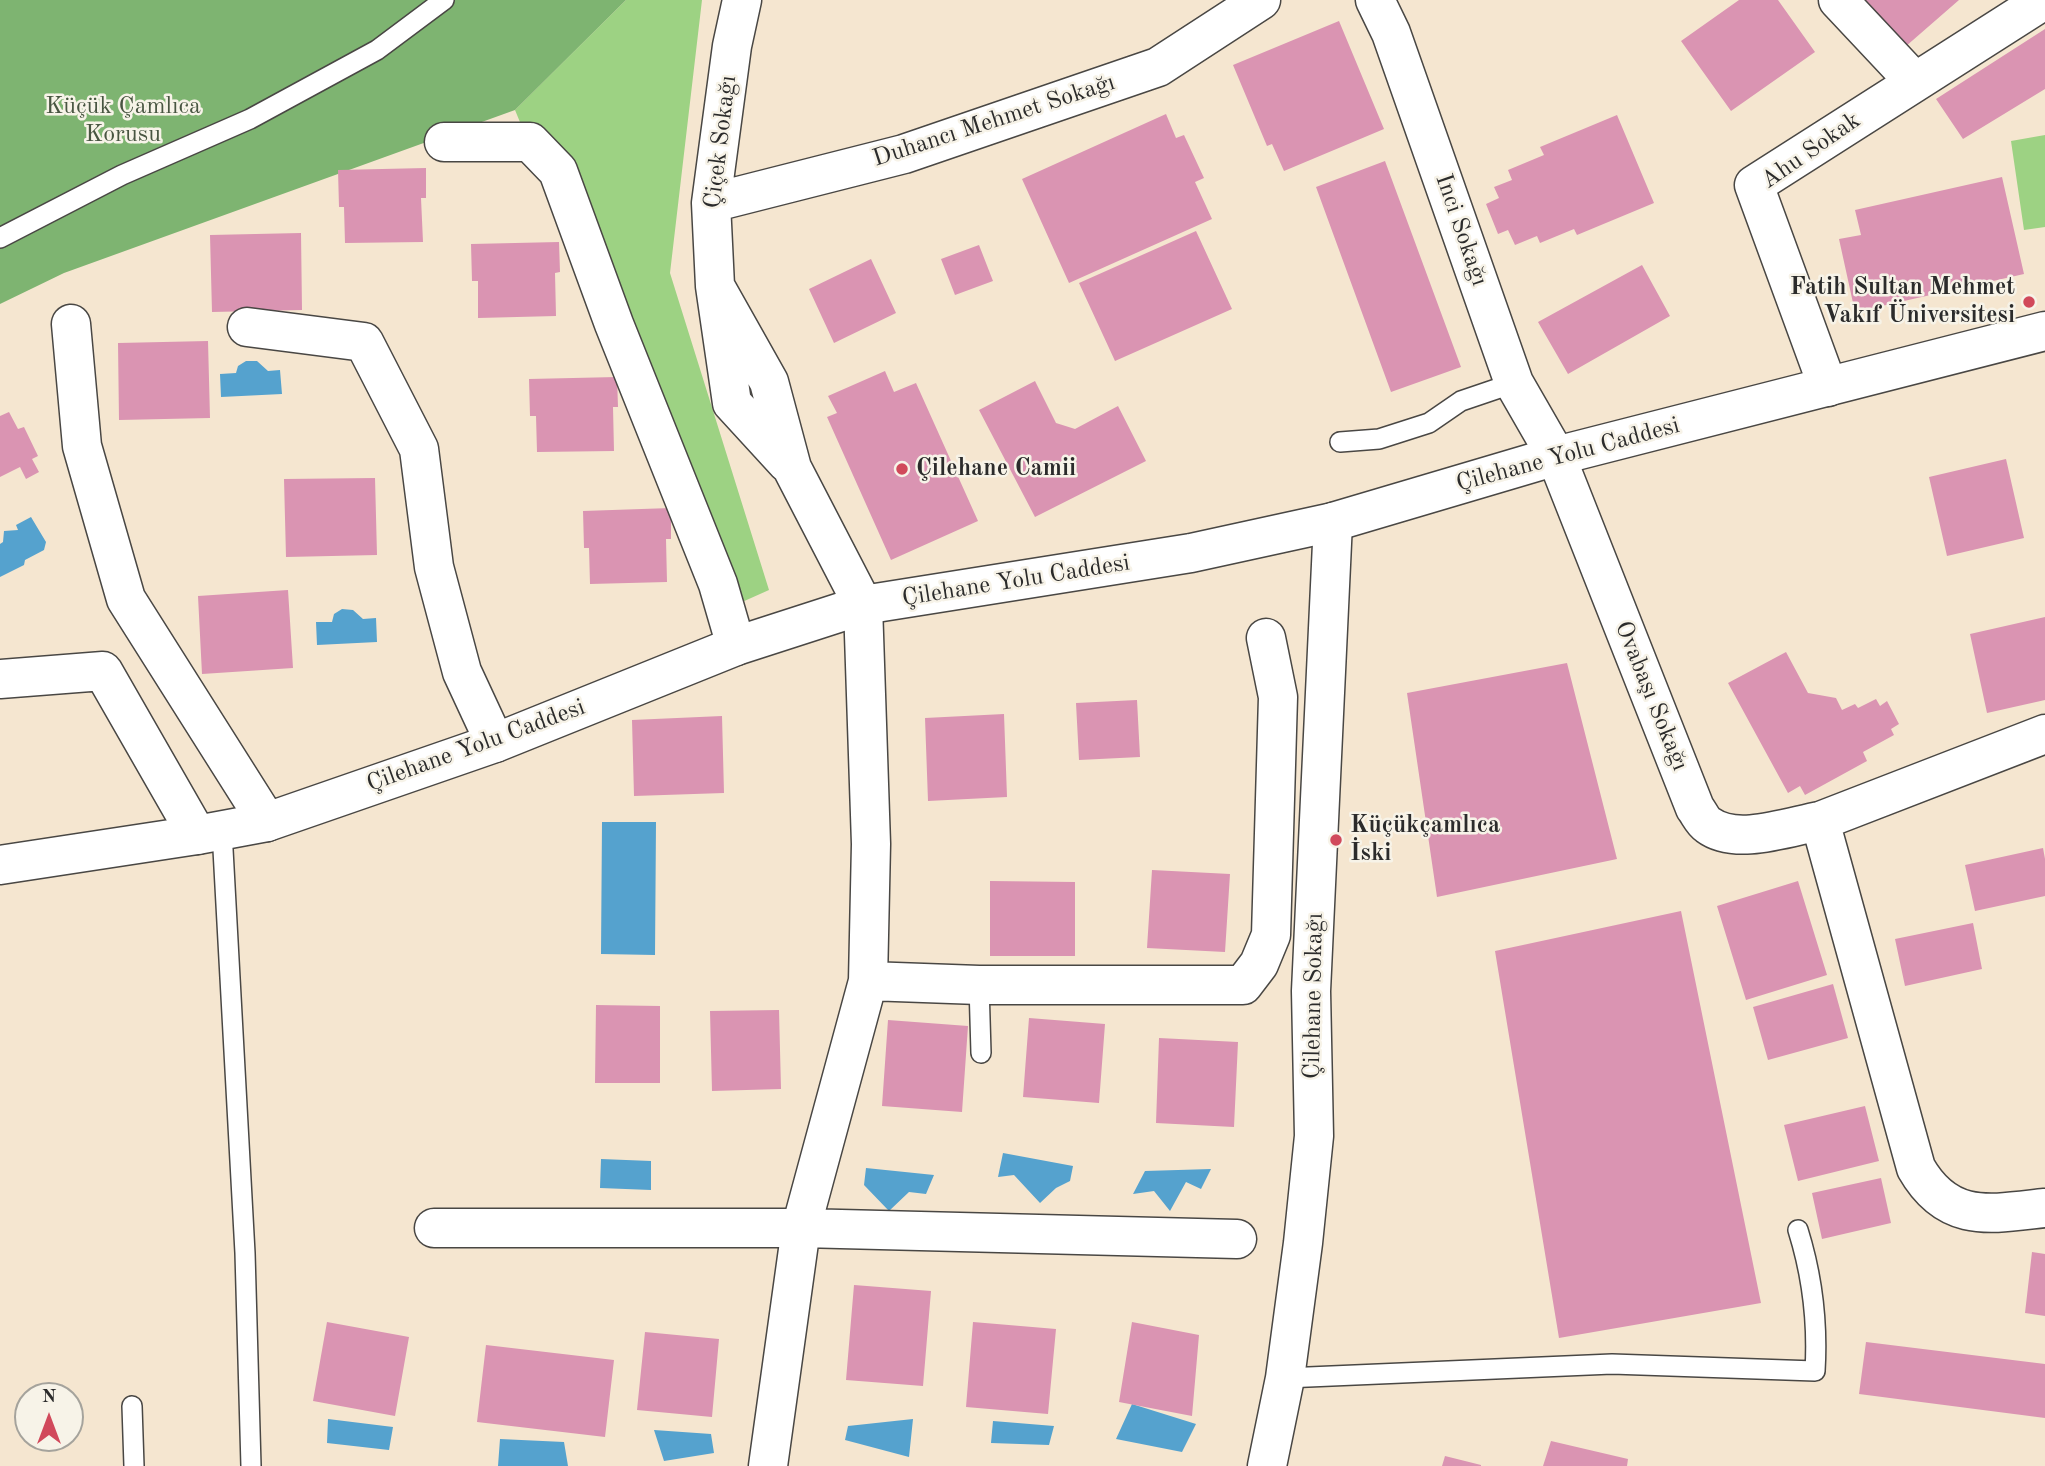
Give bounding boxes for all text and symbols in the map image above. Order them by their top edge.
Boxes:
street label: Duhancı Mehmet Sokağı [869,68,1119,174]
street label: Çiçek Sokağı [699,74,743,210]
park label: Küçük Çamlıca Korusu [45,93,201,149]
street label: Ahu Sokak [1756,106,1866,196]
street label: Inci Sokağı [1428,170,1494,290]
place label: Fatih Sultan Mehmet Vakıf Üniversitesi [1790,274,2015,330]
marker: Fatih Sultan Mehmet Vakıf Üniversitesi [2021,294,2037,310]
street label: Çilehane Yolu Caddesi [1453,411,1683,499]
place label: Çilehane Camii [916,455,1076,483]
marker: Çilehane Camii [894,461,910,477]
street label: Çilehane Yolu Caddesi [900,549,1132,613]
street label: Ovabaşı Sokağı [1608,617,1694,775]
street label: Çilehane Yolu Caddesi [363,693,589,799]
place label: Küçükçamlıca İski [1350,812,1500,868]
marker: Küçükçamlıca İski [1328,832,1344,848]
street label: Çilehane Sokağı [1298,913,1330,1079]
north arrow [14,1382,84,1452]
text: N [42,1388,56,1407]

